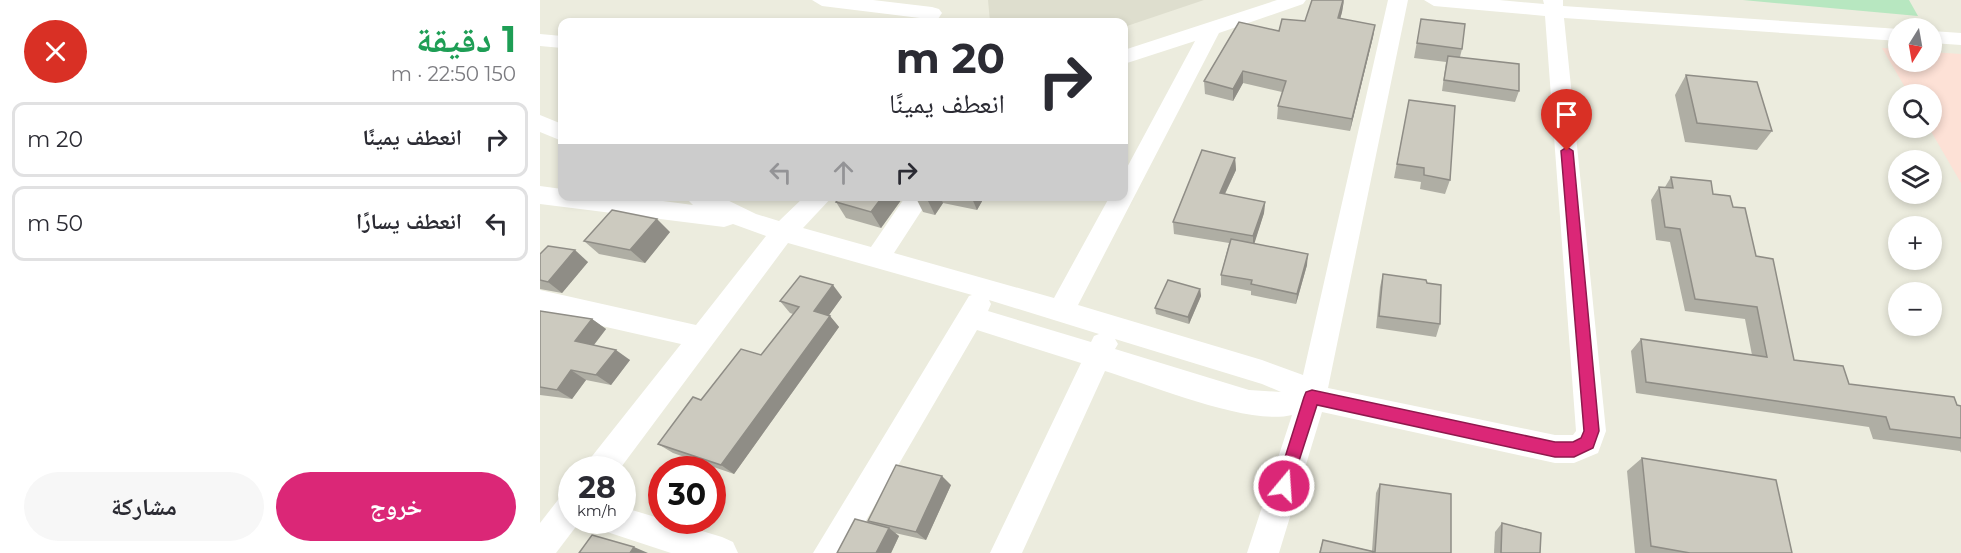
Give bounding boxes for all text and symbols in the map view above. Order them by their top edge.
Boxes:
text: 1 دقيقة [416,17,516,61]
north arrow [1888,18,1942,72]
map controls [1888,18,1942,336]
button: close [24,20,87,83]
text: 20 m [896,32,1005,84]
icon: right [1026,42,1104,120]
text: 150 m · 22:50 [391,62,516,86]
button: search [1888,84,1942,138]
text: انعطف يمينًا [889,87,1005,120]
pin [1541,89,1592,151]
icon: arrive [1550,98,1583,131]
icon: right [480,123,513,156]
text: انعطف يمينًا [362,124,462,151]
text: 20 m [27,126,83,153]
button: layers [1888,150,1942,204]
icon: left [764,156,797,189]
icon: ahead [827,156,860,189]
icon: right [890,156,923,189]
icon: left [480,207,513,240]
text: انعطف يسارًا [356,208,462,235]
text: 50 m [27,210,83,237]
button: + [1888,216,1942,270]
button: − [1888,282,1942,336]
position arrow [1252,454,1316,518]
speed limit sign: 30 [648,456,726,534]
text: 28 [578,469,616,506]
button: مشاركة [24,472,264,541]
button: خروج [276,472,516,541]
text: km/h [577,501,617,520]

